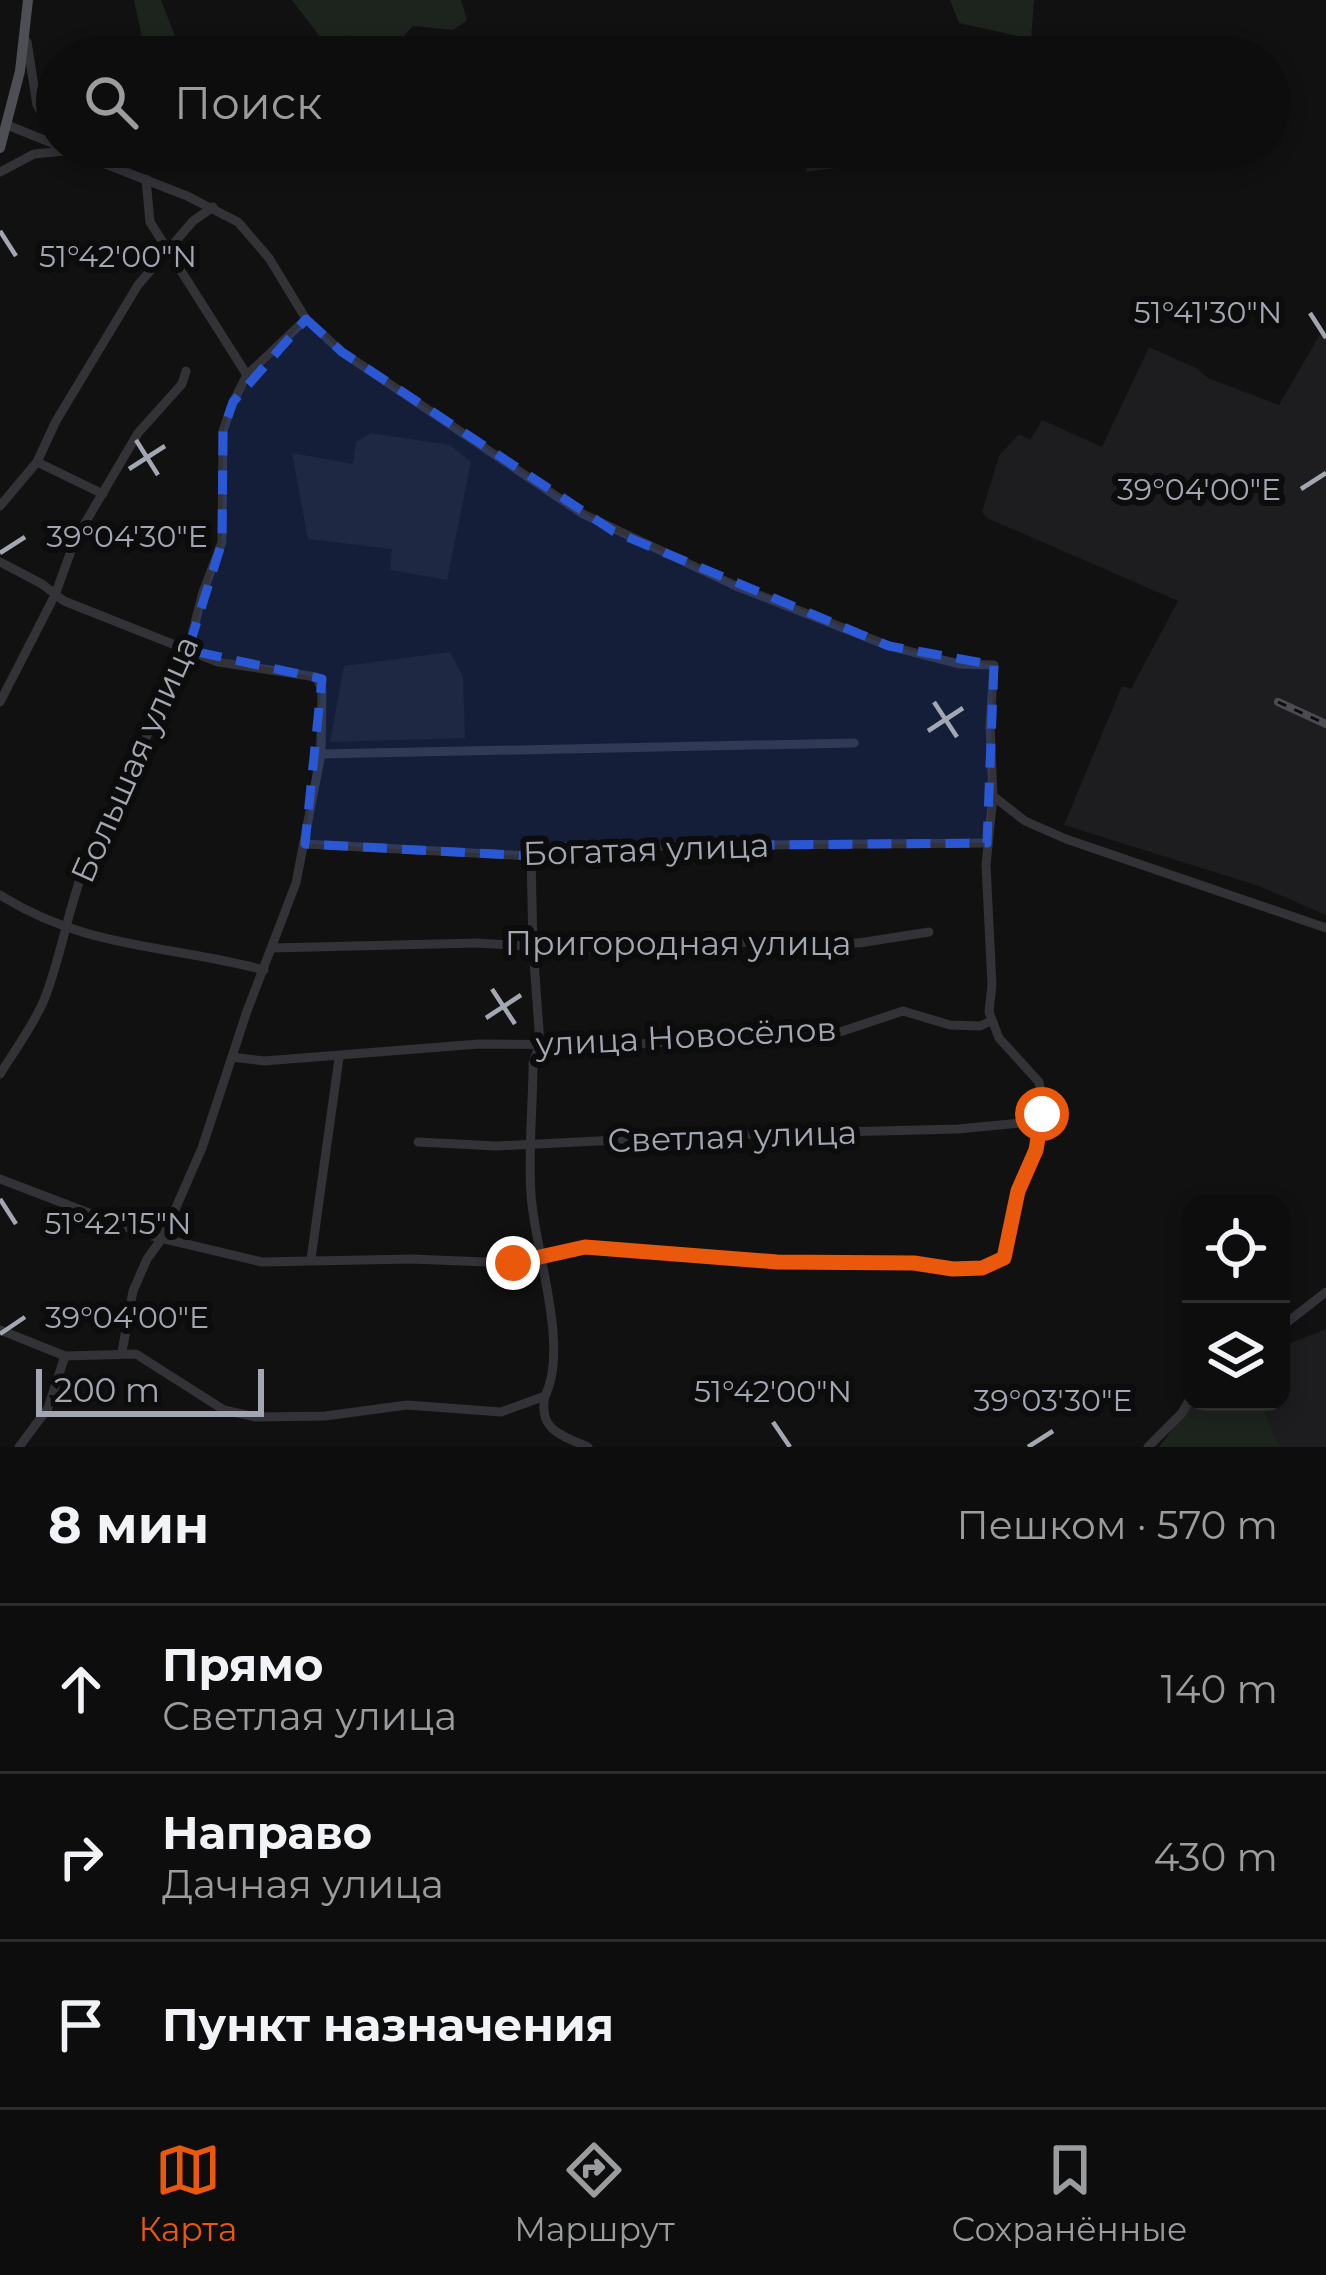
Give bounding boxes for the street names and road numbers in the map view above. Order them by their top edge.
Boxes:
street label: Большая улица [62,629,206,889]
street label: Богатая улица [522,825,770,873]
street label: Пригородная улица [505,923,851,963]
street label: улица Новосёлов [534,1008,837,1064]
street label: Светлая улица [607,1112,857,1160]

